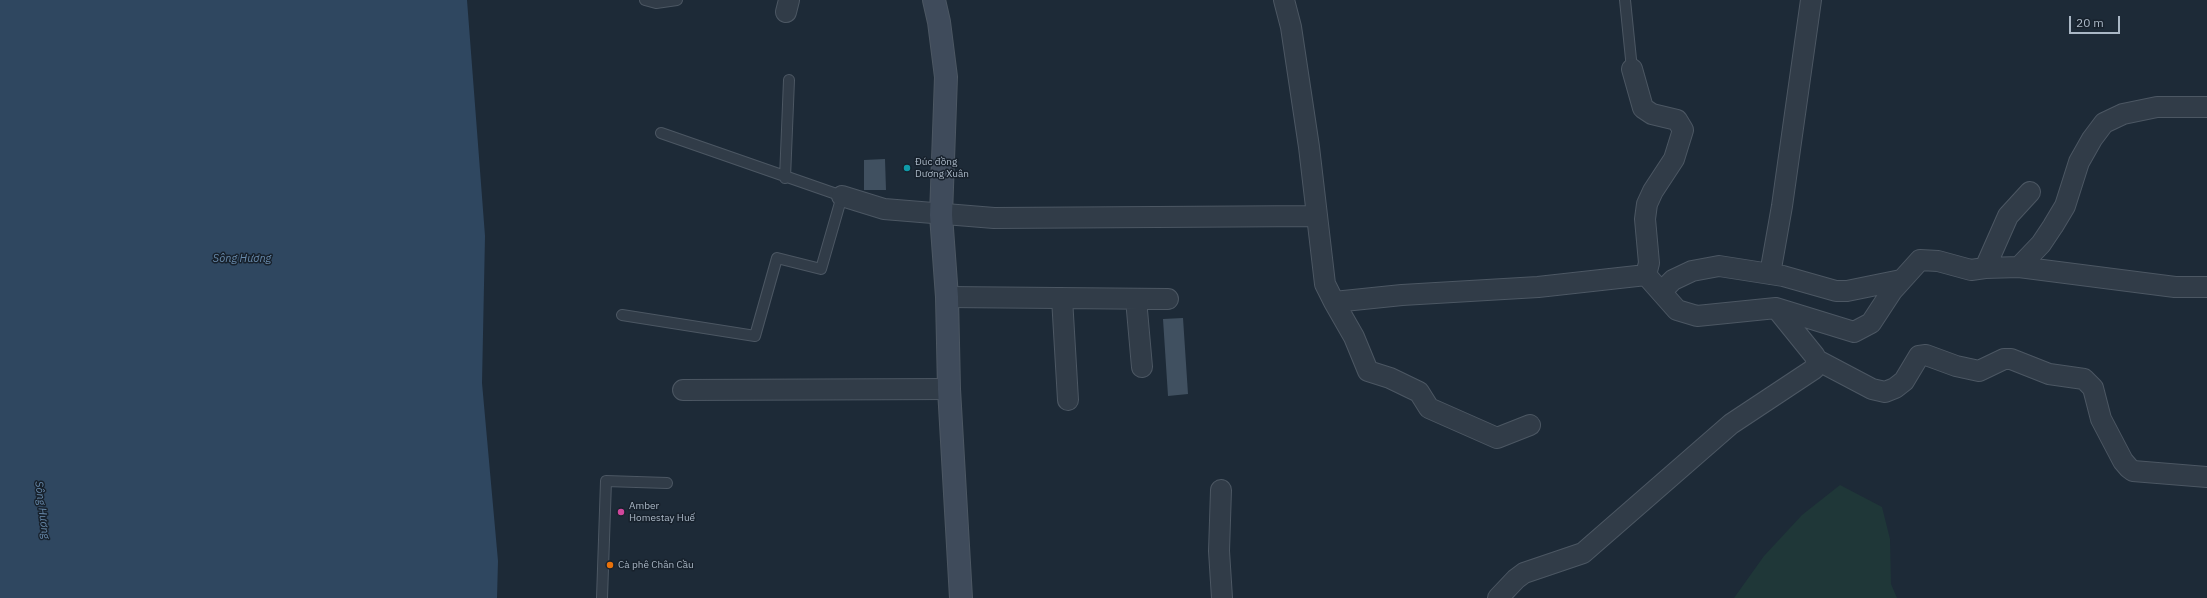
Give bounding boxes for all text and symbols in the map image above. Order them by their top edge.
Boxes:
scale bar [2071,8,2122,34]
text: 20 m [2076,15,2104,30]
place label: Đúc đồng Dương Xuân [915,156,969,180]
marker: Đúc đồng Dương Xuân [902,163,912,173]
water label: Sông Hương [213,252,271,266]
water label: Sông Hương [32,480,52,540]
place label: Amber Homestay Huế [629,500,695,524]
marker: Amber Homestay Huế [616,507,626,517]
place label: Cà phê Chân Cầu [618,559,694,571]
marker: Cà phê Chân Cầu [605,560,615,570]

